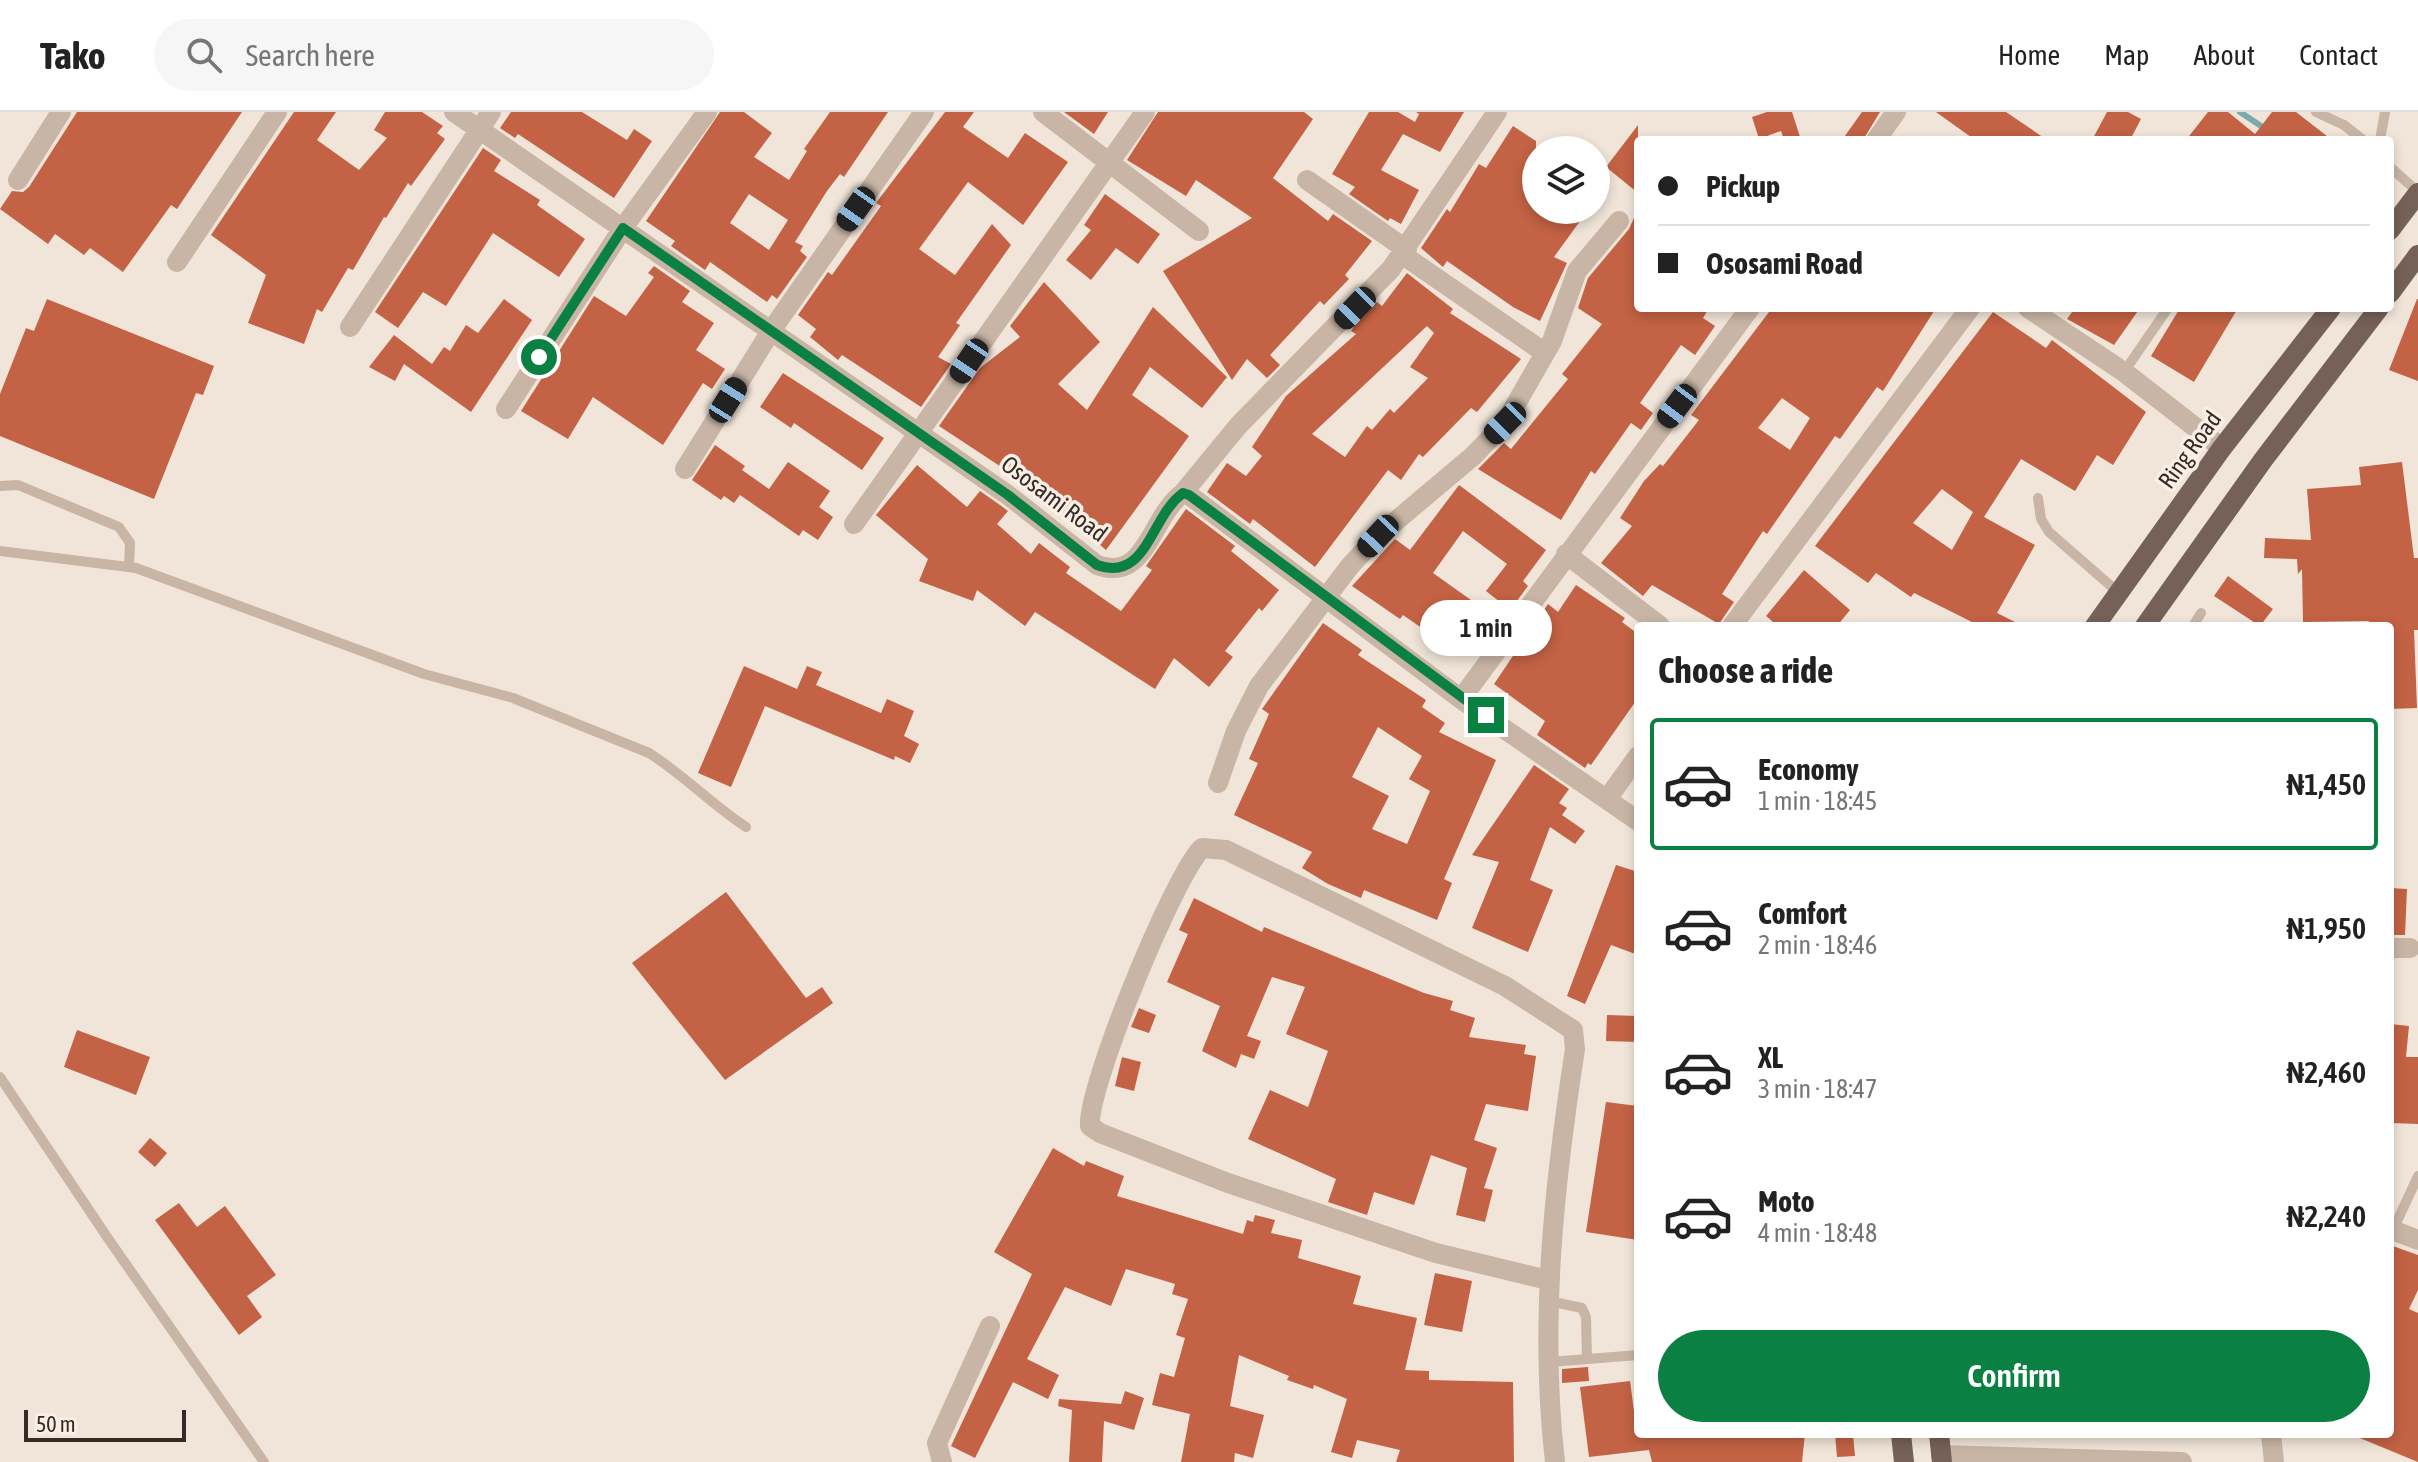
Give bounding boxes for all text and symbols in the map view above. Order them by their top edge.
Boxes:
search box [154,19,714,91]
icon: search [182,33,226,77]
text: Tako [40,34,106,77]
text: Search here [246,38,375,72]
text: Home [1998,39,2060,71]
text: Map [2104,39,2149,71]
text: About [2193,39,2255,71]
text: Contact [2299,39,2378,71]
map controls [1522,136,1610,224]
button: layers [1522,136,1610,224]
text: Pickup [1706,169,1780,203]
car [832,182,880,236]
text: Ososami Road [1706,246,1863,280]
car [1330,282,1380,334]
car [946,334,992,388]
route start [521,339,557,375]
car [705,373,751,427]
car [1653,380,1701,432]
car [1480,398,1530,448]
street label: Ring Road [2153,406,2227,493]
street label: Ososami Road [996,450,1112,547]
car [1353,510,1403,562]
callout: 1 min [1420,599,1552,655]
text: 1 min [1459,613,1513,643]
text: Choose a ride [1658,649,1833,691]
route end [1468,697,1504,733]
icon: car [1662,748,1734,820]
text: Economy [1758,752,1859,786]
text: ₦1,450 [2287,767,2366,801]
text: 1 min · 18:45 [1758,786,1877,816]
icon: car [1662,892,1734,964]
text: Comfort [1758,896,1847,930]
text: ₦1,950 [2287,911,2366,945]
text: 2 min · 18:46 [1758,930,1877,960]
icon: car [1662,1036,1734,1108]
text: XL [1758,1040,1783,1074]
text: ₦2,460 [2287,1055,2366,1089]
text: 3 min · 18:47 [1758,1074,1877,1104]
icon: car [1662,1180,1734,1252]
text: Moto [1758,1184,1815,1218]
text: ₦2,240 [2287,1199,2366,1233]
text: 4 min · 18:48 [1758,1218,1877,1248]
button: Confirm [1658,1330,2370,1422]
scale bar [24,1406,186,1442]
text: 50 m [36,1411,76,1437]

